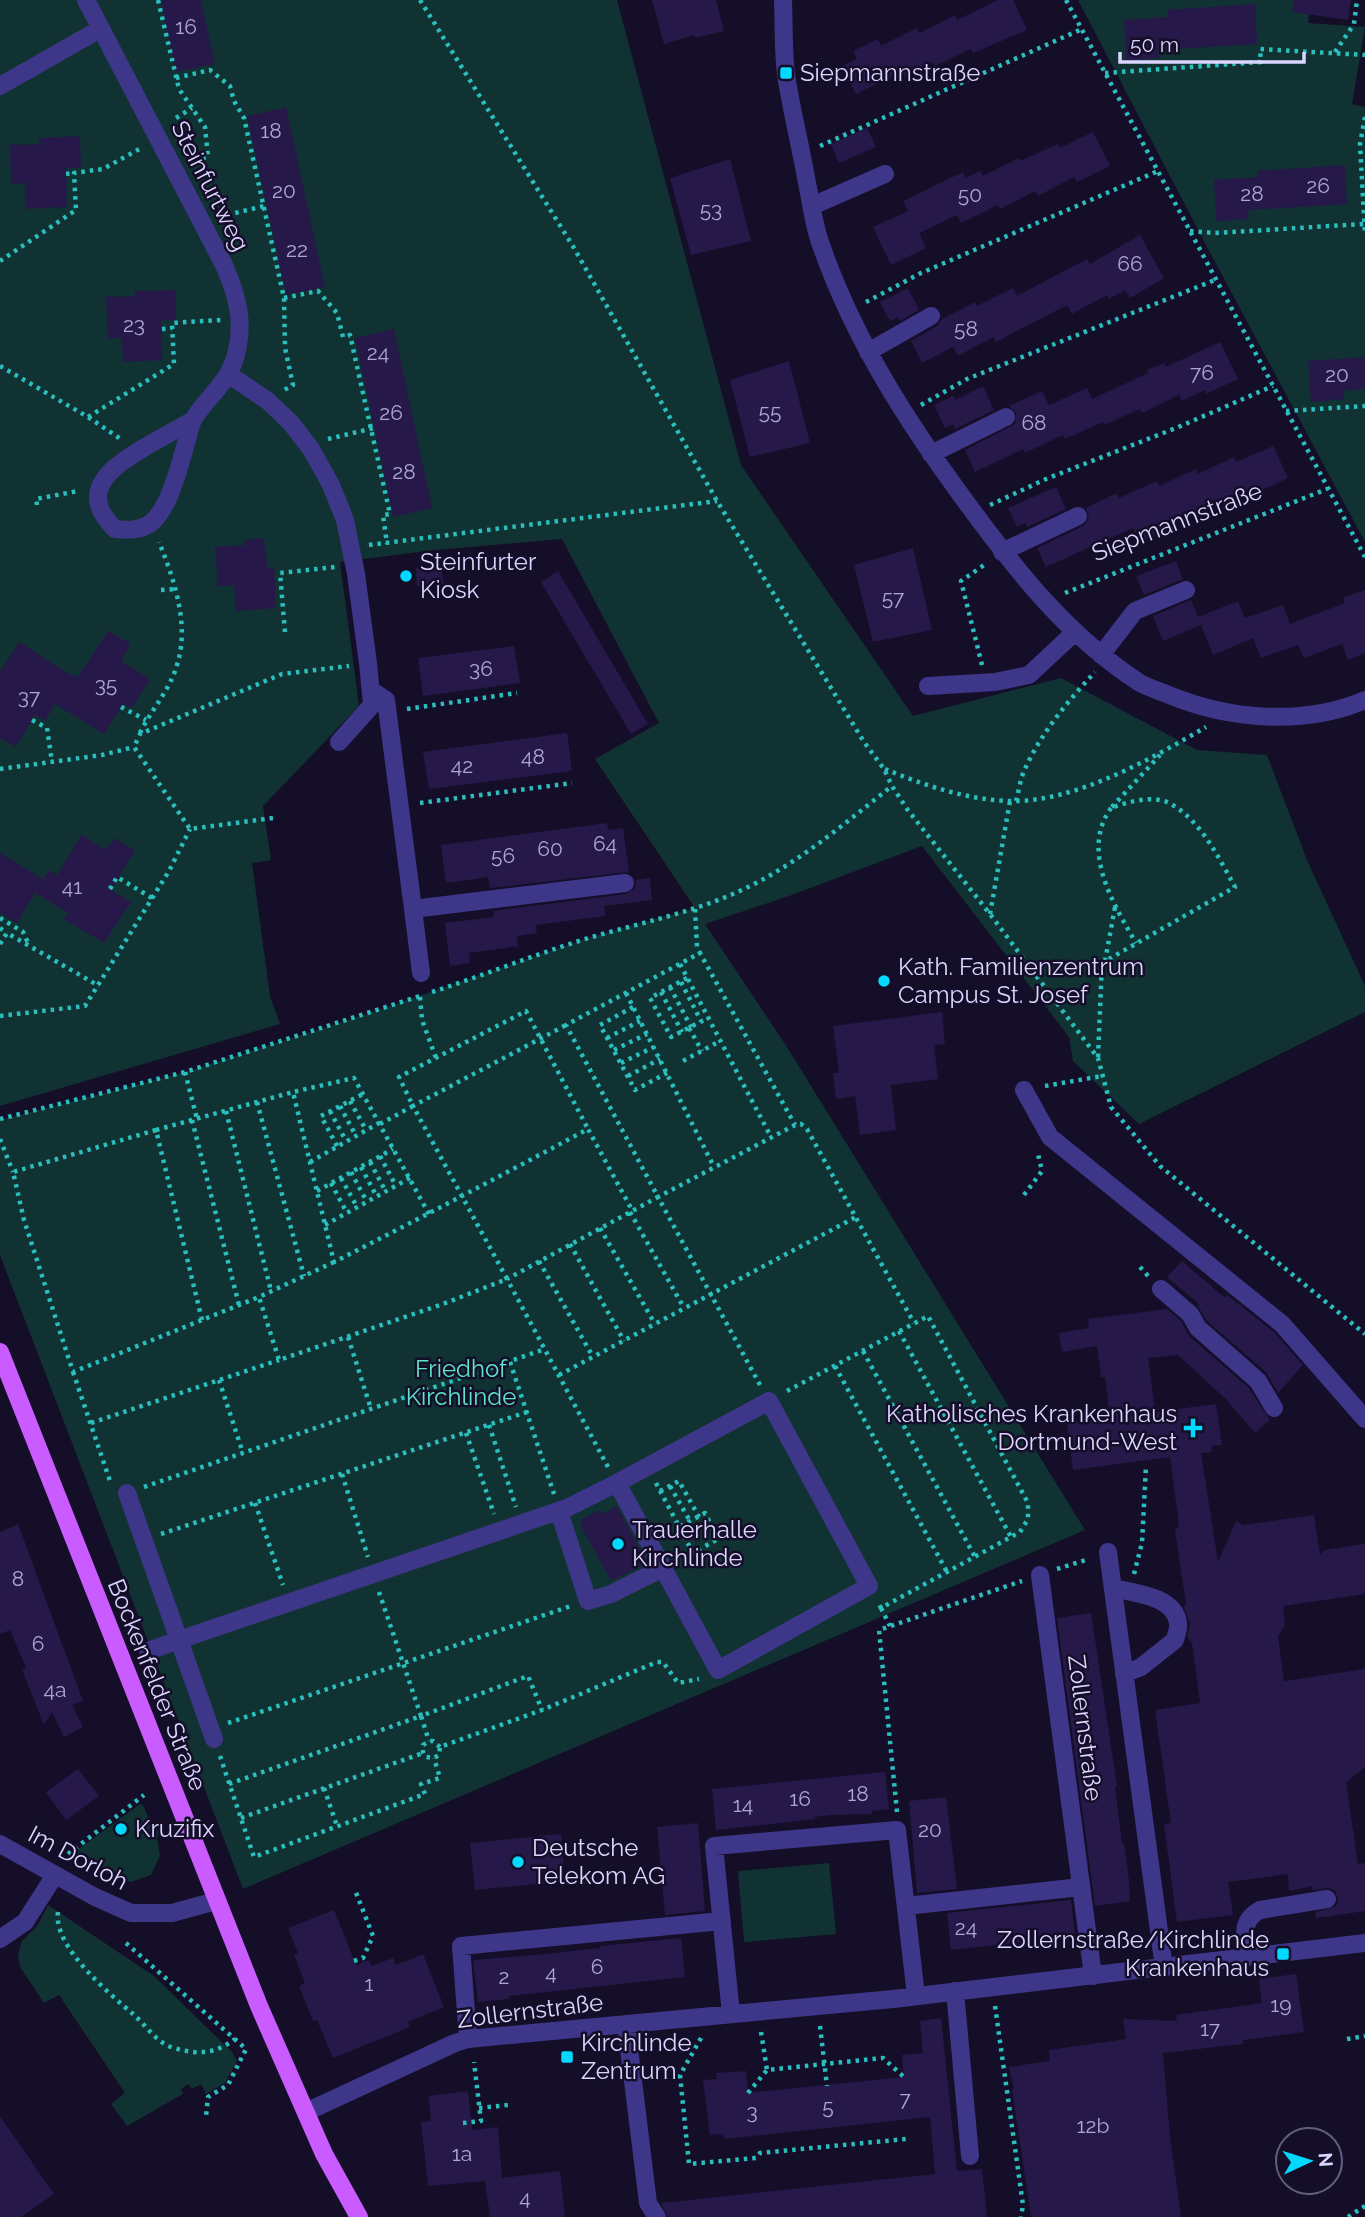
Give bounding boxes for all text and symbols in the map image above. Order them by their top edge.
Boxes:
house number: 16 [175,14,197,39]
scale bar [1120,21,1304,65]
text: 50 m [1130,32,1179,57]
place label: Siepmannstraße [800,58,980,87]
marker: Siepmannstraße [778,65,794,81]
street label: Steinfurtweg [165,116,256,256]
house number: 18 [260,118,282,143]
house number: 26 [1306,173,1330,198]
house number: 20 [272,178,296,203]
house number: 28 [1240,181,1264,206]
house number: 50 [958,182,982,207]
house number: 53 [700,197,722,222]
house number: 22 [286,237,308,262]
house number: 66 [1117,251,1143,276]
house number: 23 [123,312,145,337]
house number: 58 [954,316,978,341]
house number: 24 [367,340,389,365]
house number: 76 [1190,360,1214,385]
house number: 20 [1325,362,1349,387]
house number: 55 [759,399,781,424]
house number: 26 [379,400,403,425]
house number: 68 [1021,410,1047,435]
house number: 28 [392,459,416,484]
street label: Siepmannstraße [1088,476,1266,567]
place label: Steinfurter Kiosk [420,547,537,604]
marker: Steinfurter Kiosk [398,568,414,584]
house number: 57 [882,585,905,610]
house number: 36 [469,656,493,681]
house number: 35 [95,672,117,697]
house number: 37 [18,684,41,709]
house number: 48 [521,744,545,769]
house number: 42 [451,753,473,778]
house number: 64 [593,831,617,856]
house number: 60 [537,836,563,861]
house number: 56 [491,843,515,868]
house number: 41 [62,874,82,899]
place label: Kath. Familienzentrum Campus St. Josef [898,952,1144,1009]
marker: Kath. Familienzentrum Campus St. Josef [876,973,892,989]
park label: Friedhof Kirchlinde [406,1354,516,1411]
place label: Katholisches Krankenhaus Dortmund-West [886,1399,1177,1456]
marker: Katholisches Krankenhaus Dortmund-West [1183,1418,1203,1438]
place label: Trauerhalle Kirchlinde [632,1515,757,1572]
marker: Trauerhalle Kirchlinde [610,1536,626,1552]
house number: 8 [12,1566,24,1591]
street label: Bockenfelder Straße [102,1575,213,1795]
house number: 6 [32,1631,44,1656]
street label: Zollernstraße [1062,1653,1109,1803]
house number: 4a [44,1677,66,1702]
house number: 18 [847,1781,869,1806]
house number: 16 [789,1786,811,1811]
house number: 14 [733,1792,753,1817]
place label: Kruzifix [135,1814,214,1843]
house number: 20 [918,1817,942,1842]
street label: Im Dorloh [23,1819,133,1896]
marker: Kruzifix [113,1821,129,1837]
place label: Deutsche Telekom AG [532,1833,665,1890]
marker: Deutsche Telekom AG [510,1854,526,1870]
house number: 24 [955,1915,977,1940]
place label: Zollernstraße/Kirchlinde Krankenhaus [997,1925,1269,1982]
marker: Zollernstraße/Kirchlinde Krankenhaus [1275,1946,1291,1962]
house number: 6 [591,1954,603,1979]
house number: 4 [545,1960,557,1985]
house number: 2 [499,1964,509,1989]
house number: 1 [365,1971,374,1996]
street label: Zollernstraße [455,1987,605,2034]
house number: 19 [1270,1992,1292,2017]
house number: 17 [1200,2016,1221,2041]
place label: Kirchlinde Zentrum [581,2028,692,2085]
marker: Kirchlinde Zentrum [559,2049,575,2065]
house number: 7 [899,2086,911,2111]
house number: 5 [822,2094,834,2119]
house number: 3 [746,2099,758,2124]
house number: 12b [1077,2113,1109,2138]
north arrow [1274,2126,1344,2196]
house number: 1a [452,2141,472,2166]
text: N [1314,2152,1337,2168]
house number: 4 [519,2185,531,2210]

